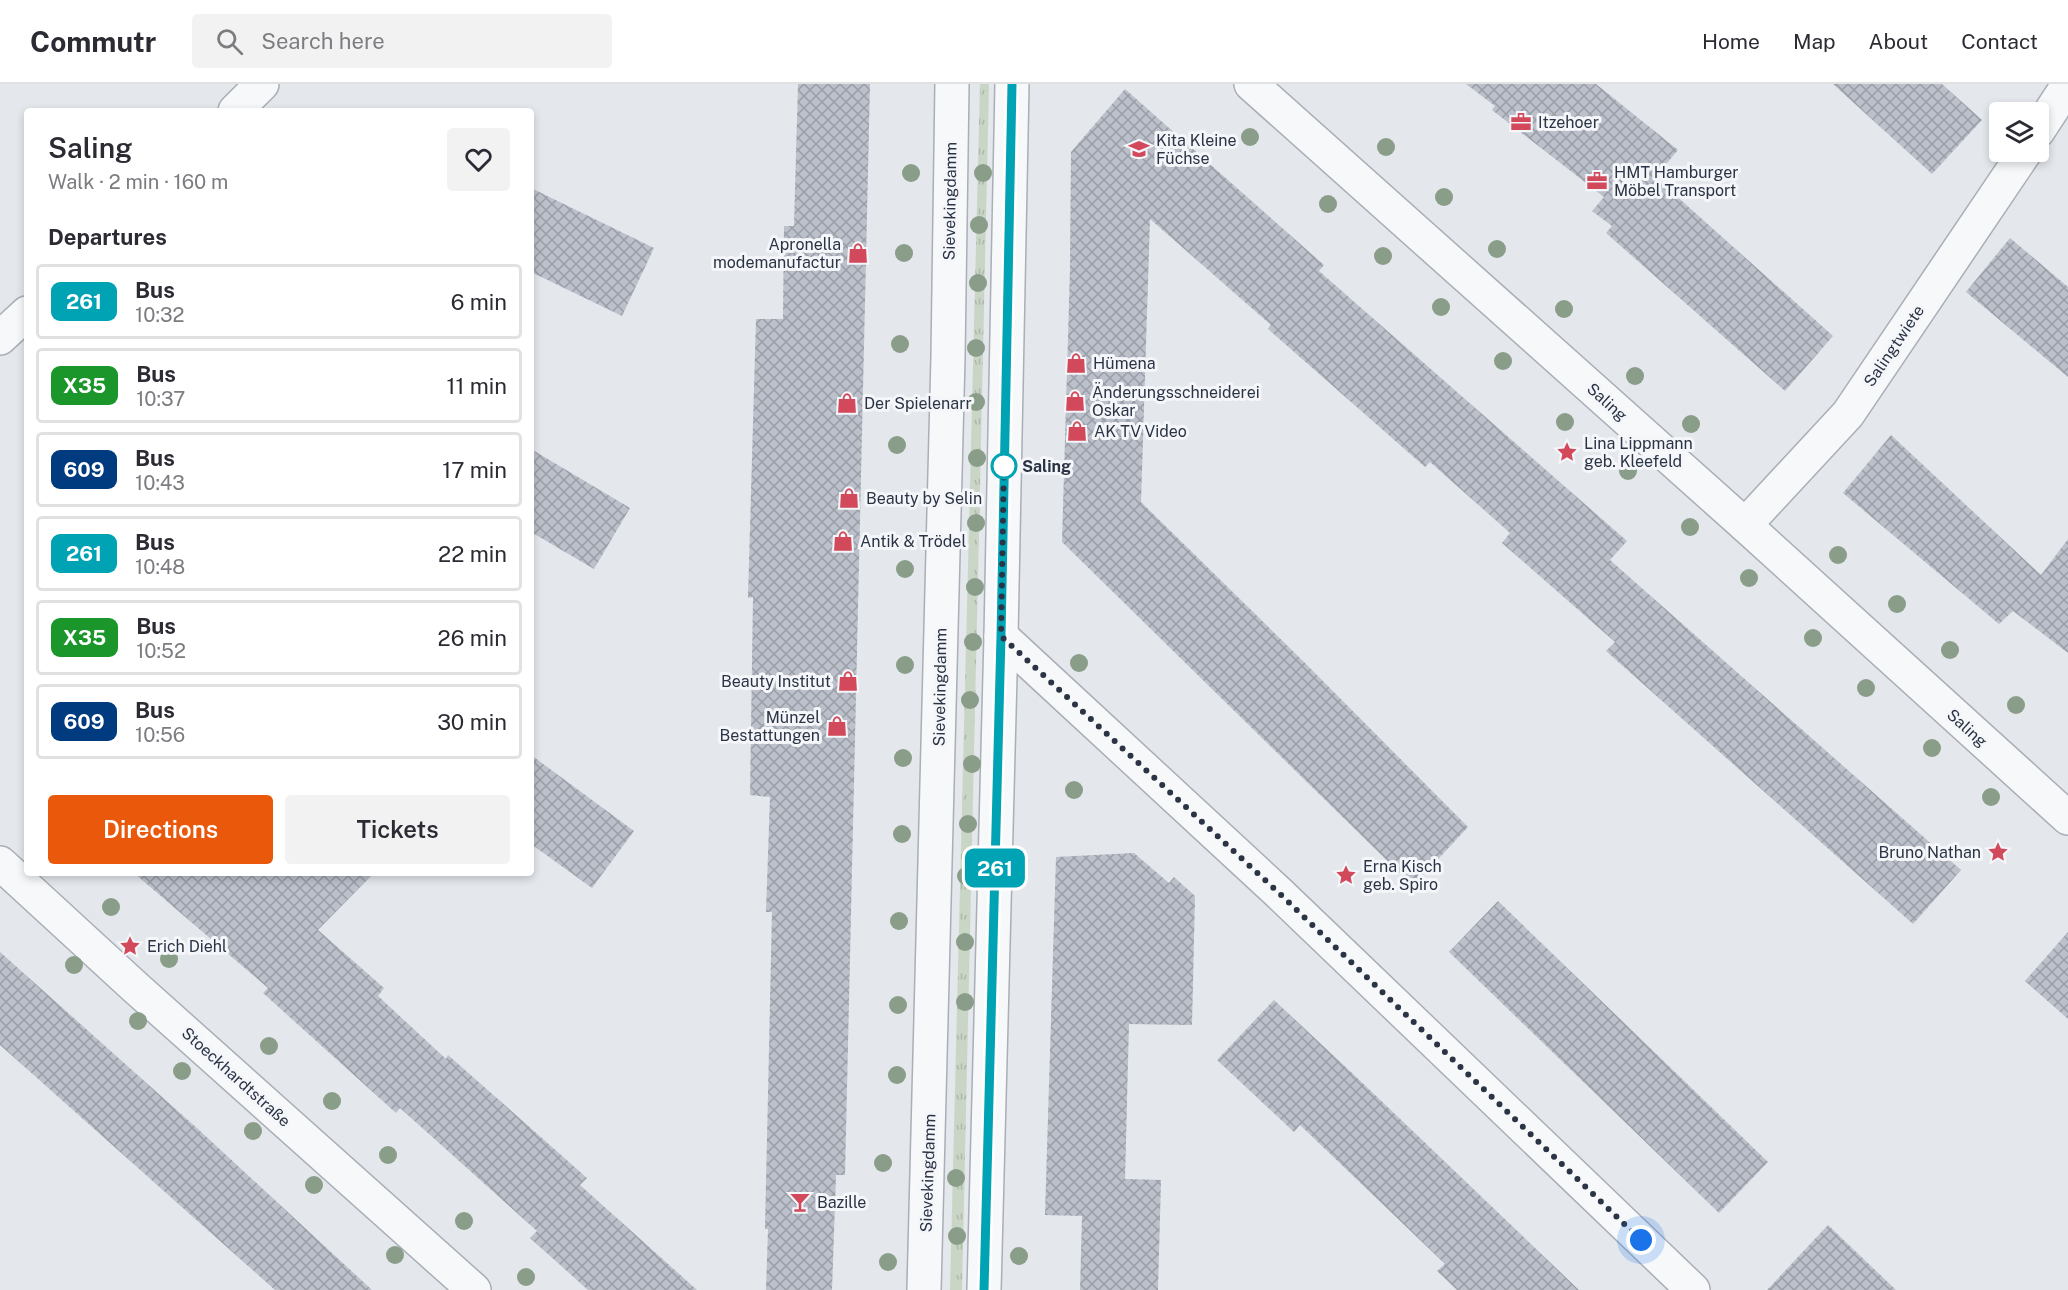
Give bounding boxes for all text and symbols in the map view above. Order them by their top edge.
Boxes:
search box [192,14,612,68]
text: Commutr [30,25,156,58]
icon: search [213,25,246,58]
text: Search here [261,28,385,54]
text: Home [1702,29,1760,54]
text: Map [1793,29,1836,54]
text: About [1869,29,1928,54]
text: Contact [1961,29,2038,54]
map controls [1989,102,2049,162]
button: layers [1989,102,2049,162]
office icon: Itzehoer [1509,110,1533,134]
place label: Itzehoer [1538,113,1599,132]
button: heart [447,128,510,191]
text: Saling [48,131,133,164]
place label: Kita Kleine Füchse [1156,131,1237,168]
school or university icon: Kita Kleine Füchse [1127,137,1151,161]
street label: Sievekingdamm [939,142,961,260]
place label: HMT Hamburger Möbel Transport [1614,163,1739,200]
office icon: HMT Hamburger Möbel Transport [1585,169,1609,193]
text: Walk · 2 min · 160 m [48,170,228,194]
text: Departures [48,224,167,250]
place label: Apronella modemanufactur [713,235,841,272]
shop icon: Apronella modemanufactur [846,241,870,265]
text: Bus [135,277,175,303]
text: 261 [66,289,102,314]
text: 6 min [451,289,507,315]
street label: Salingtwiete [1860,302,1928,390]
text: 10:32 [135,303,184,327]
shop icon: Hümena [1064,351,1088,375]
place label: Hümena [1093,354,1156,373]
text: Bus [136,361,176,387]
text: X35 [63,373,106,398]
text: 11 min [446,373,507,399]
street label: Saling [1583,379,1631,425]
place label: Änderungsschneiderei Oskar [1092,382,1260,420]
text: 10:37 [136,387,185,411]
shop icon: Änderungsschneiderei Oskar [1063,389,1087,413]
shop icon: Der Spielenarr [835,391,859,415]
place label: Der Spielenarr [864,394,972,413]
shop icon: AK TV Video [1065,419,1089,443]
place label: AK TV Video [1094,422,1187,441]
place label: Lina Lippmann geb. Kleefeld [1584,434,1693,471]
place icon: Lina Lippmann geb. Kleefeld [1555,440,1579,464]
text: Bus [135,445,175,471]
marker: Saling [991,453,1017,479]
text: 609 [63,457,105,482]
text: 17 min [442,457,507,483]
place label: Saling [1022,457,1071,476]
text: 10:43 [135,471,185,495]
shop icon: Beauty by Selin [837,486,861,510]
place label: Beauty by Selin [866,489,982,508]
text: Bus [135,529,175,555]
shop icon: Antik & Trödel [831,529,855,553]
place label: Antik & Trödel [860,532,966,551]
text: 261 [66,541,102,566]
text: 22 min [438,541,507,567]
text: 10:48 [135,555,185,579]
text: Bus [136,613,176,639]
text: X35 [63,625,106,650]
text: 26 min [438,625,507,651]
street label: Sievekingdamm [929,628,951,746]
text: 10:52 [136,639,186,663]
shop icon: Beauty Institut [836,669,860,693]
place label: Beauty Institut [721,672,831,691]
text: Bus [135,697,175,723]
street label: Saling [1943,705,1991,751]
place label: Münzel Bestattungen [719,708,820,745]
text: 609 [63,709,105,734]
text: 30 min [437,709,507,735]
shop icon: Münzel Bestattungen [825,714,849,738]
text: 10:56 [135,723,185,747]
button: Directions [48,795,273,864]
button: Tickets [285,795,510,864]
place icon: Bruno Nathan [1986,840,2010,864]
place label: Bruno Nathan [1879,843,1981,862]
line badge: 261 [960,848,1030,888]
text: 261 [977,856,1013,881]
place label: Erna Kisch geb. Spiro [1363,857,1442,894]
place icon: Erna Kisch geb. Spiro [1334,863,1358,887]
place icon: Erich Diehl [118,934,142,958]
place label: Erich Diehl [147,937,227,956]
street label: Stoeckhardtstraße [178,1023,294,1131]
street label: Sievekingdamm [916,1113,940,1233]
bar icon: Bazille [788,1190,812,1214]
place label: Bazille [817,1193,866,1212]
your location [1626,1225,1656,1255]

